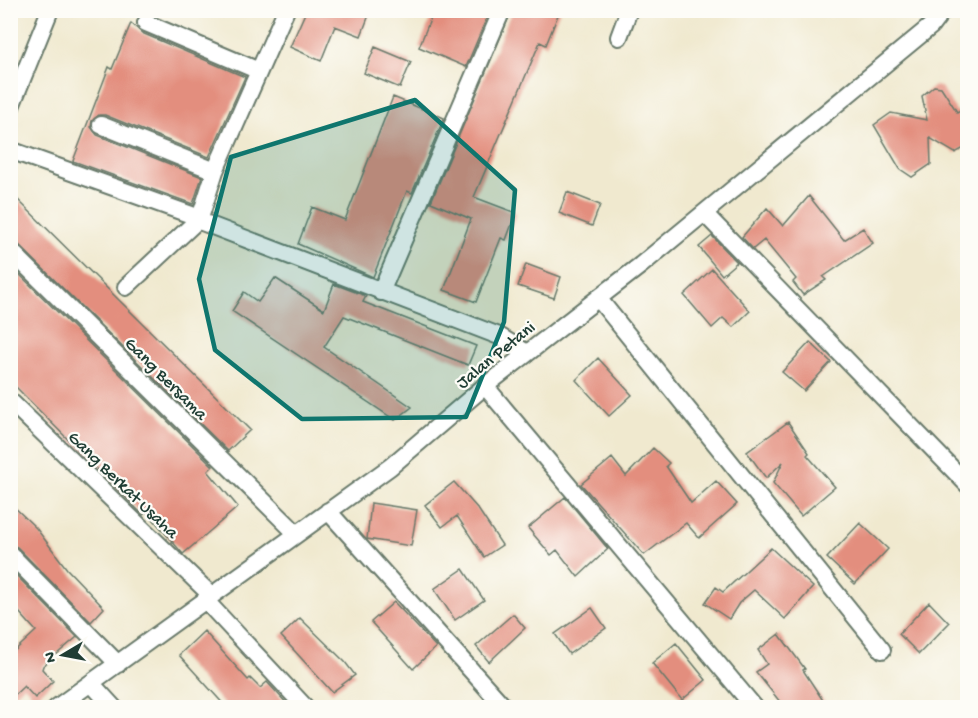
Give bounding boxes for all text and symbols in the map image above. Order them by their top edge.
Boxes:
street label: Jalan Petani [453,318,540,394]
street label: Gang Bersama [119,334,212,426]
street label: Gang Berkat Usaha [63,428,183,545]
north arrow [33,625,93,685]
text: N [41,650,62,664]

